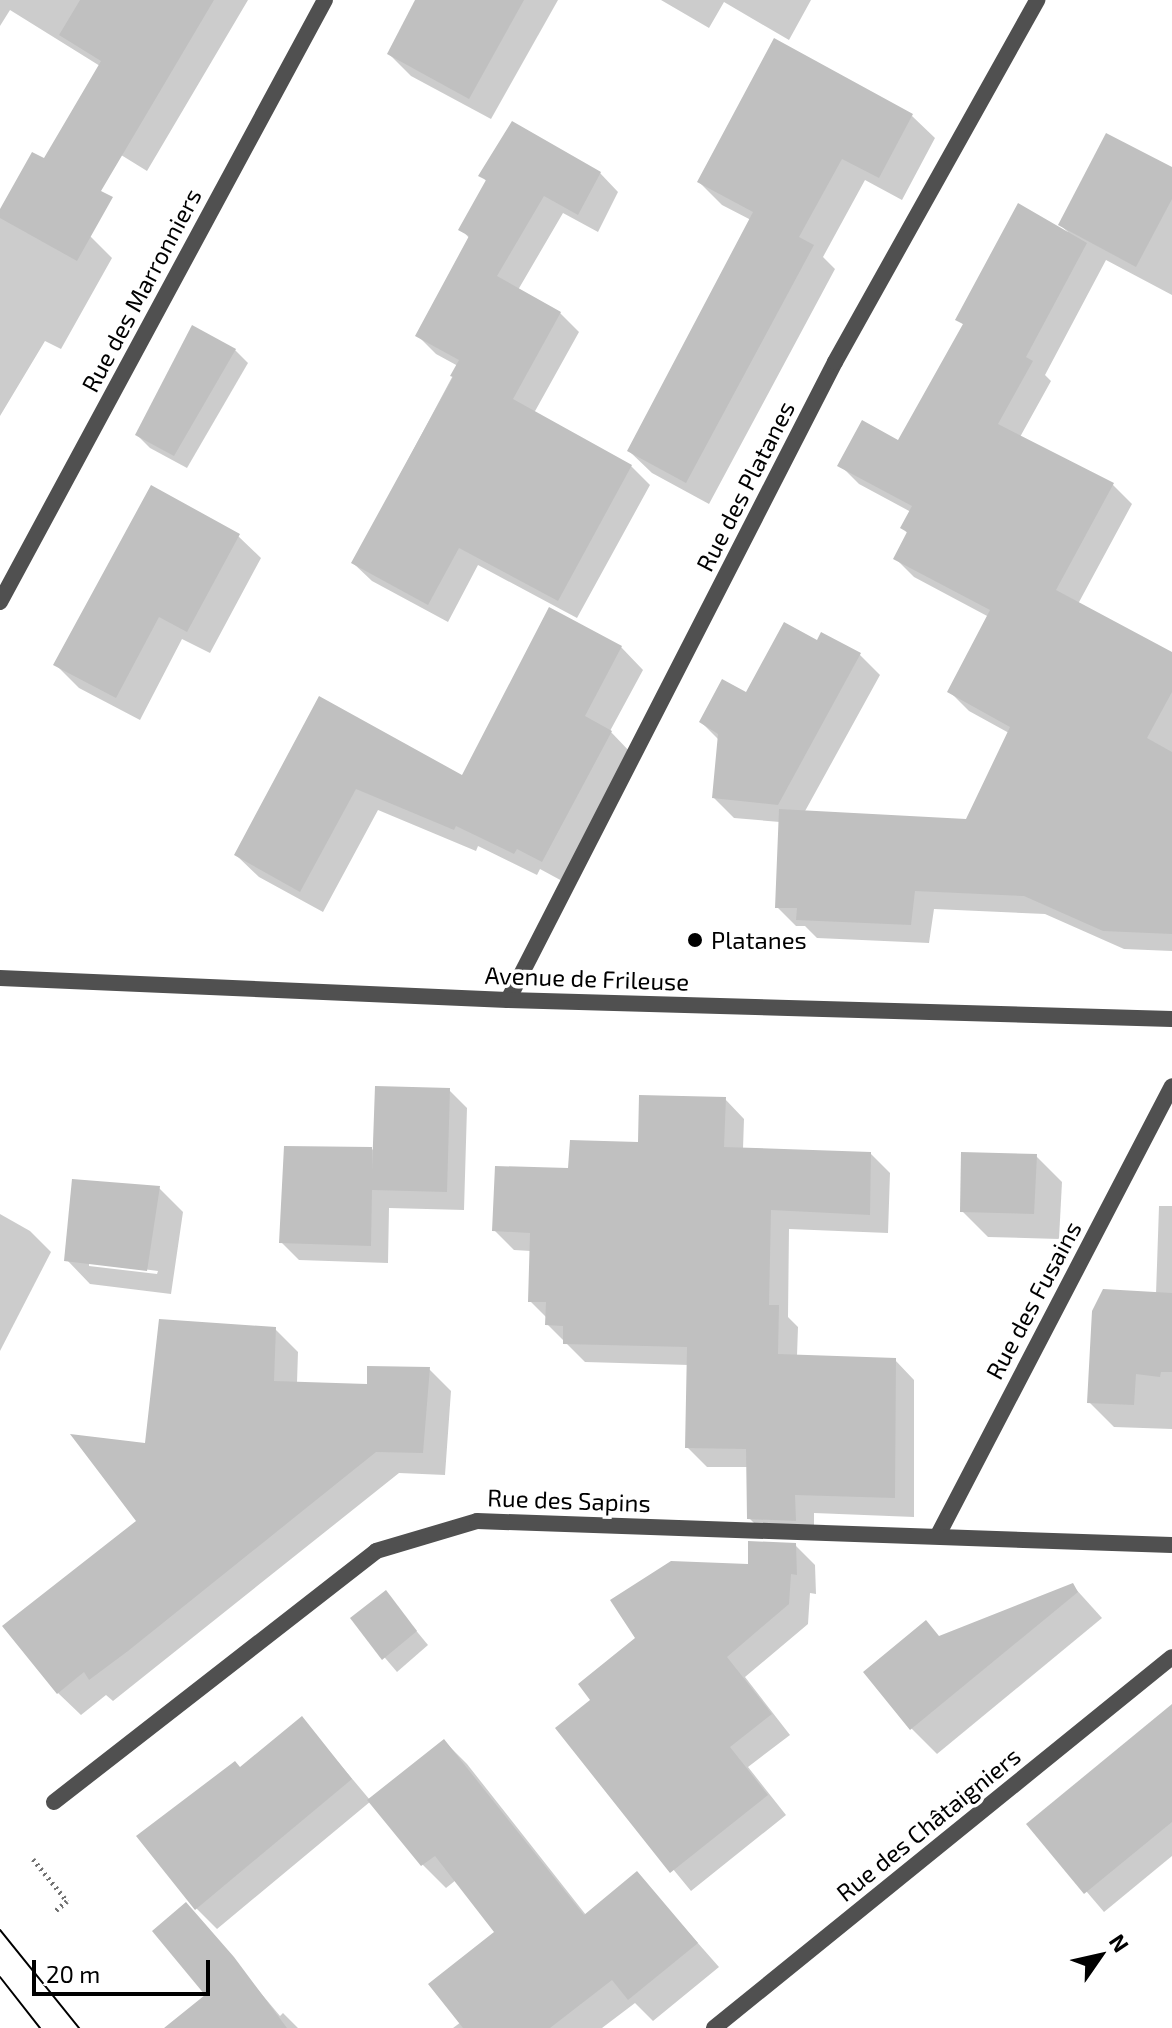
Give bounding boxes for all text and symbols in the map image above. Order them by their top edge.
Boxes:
street label: Rue des Marronniers [75,183,207,397]
street label: Rue des Platanes [690,396,800,576]
place label: Platanes [711,926,807,954]
marker: Platanes [686,931,704,949]
street label: Avenue de Frileuse [484,960,690,996]
street label: Rue des Fusains [979,1216,1087,1384]
street label: Rue des Sapins [487,1483,651,1517]
street label: Rue des Châtaigniers [830,1741,1026,1907]
north arrow [1060,1916,1140,1996]
text: N [1105,1929,1135,1956]
scale bar [36,1944,214,1994]
text: 20 m [46,1959,100,1988]

